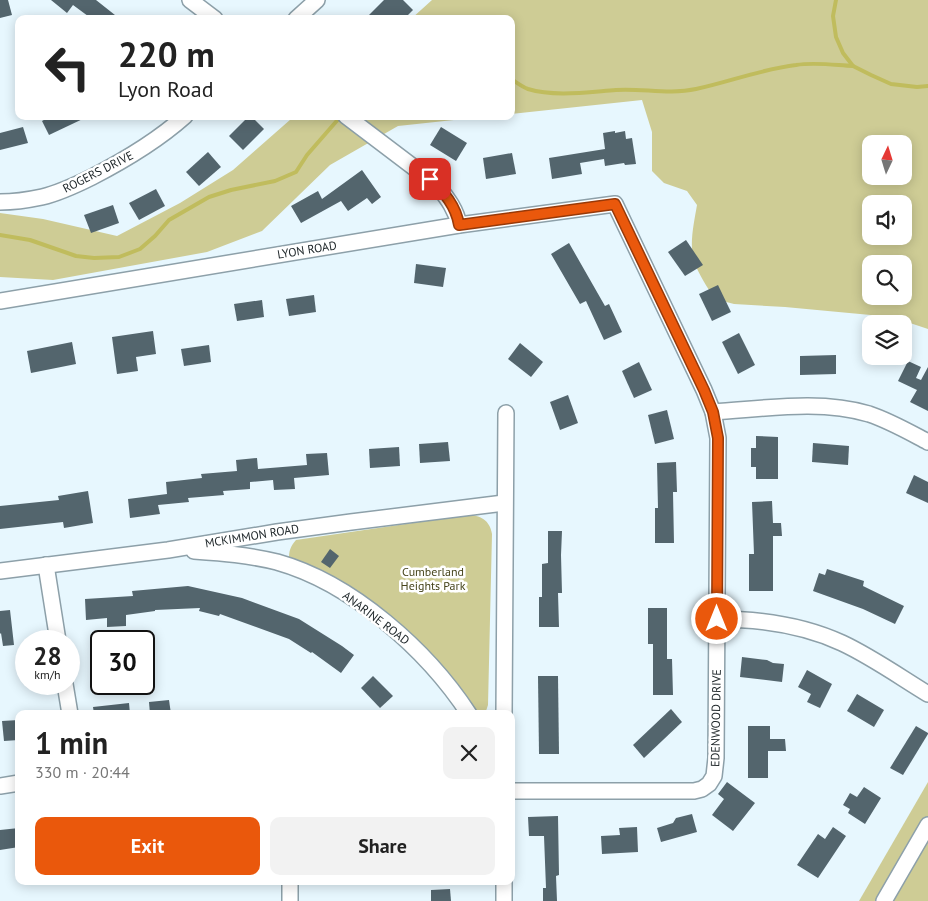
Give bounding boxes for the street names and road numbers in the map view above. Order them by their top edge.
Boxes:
street label: ROGERS DRIVE [60,147,136,196]
street label: LYON ROAD [276,237,338,262]
street label: MCKIMMON ROAD [204,521,300,550]
street label: ANARINE ROAD [340,588,413,648]
street label: EDENWOOD DRIVE [707,669,724,767]

